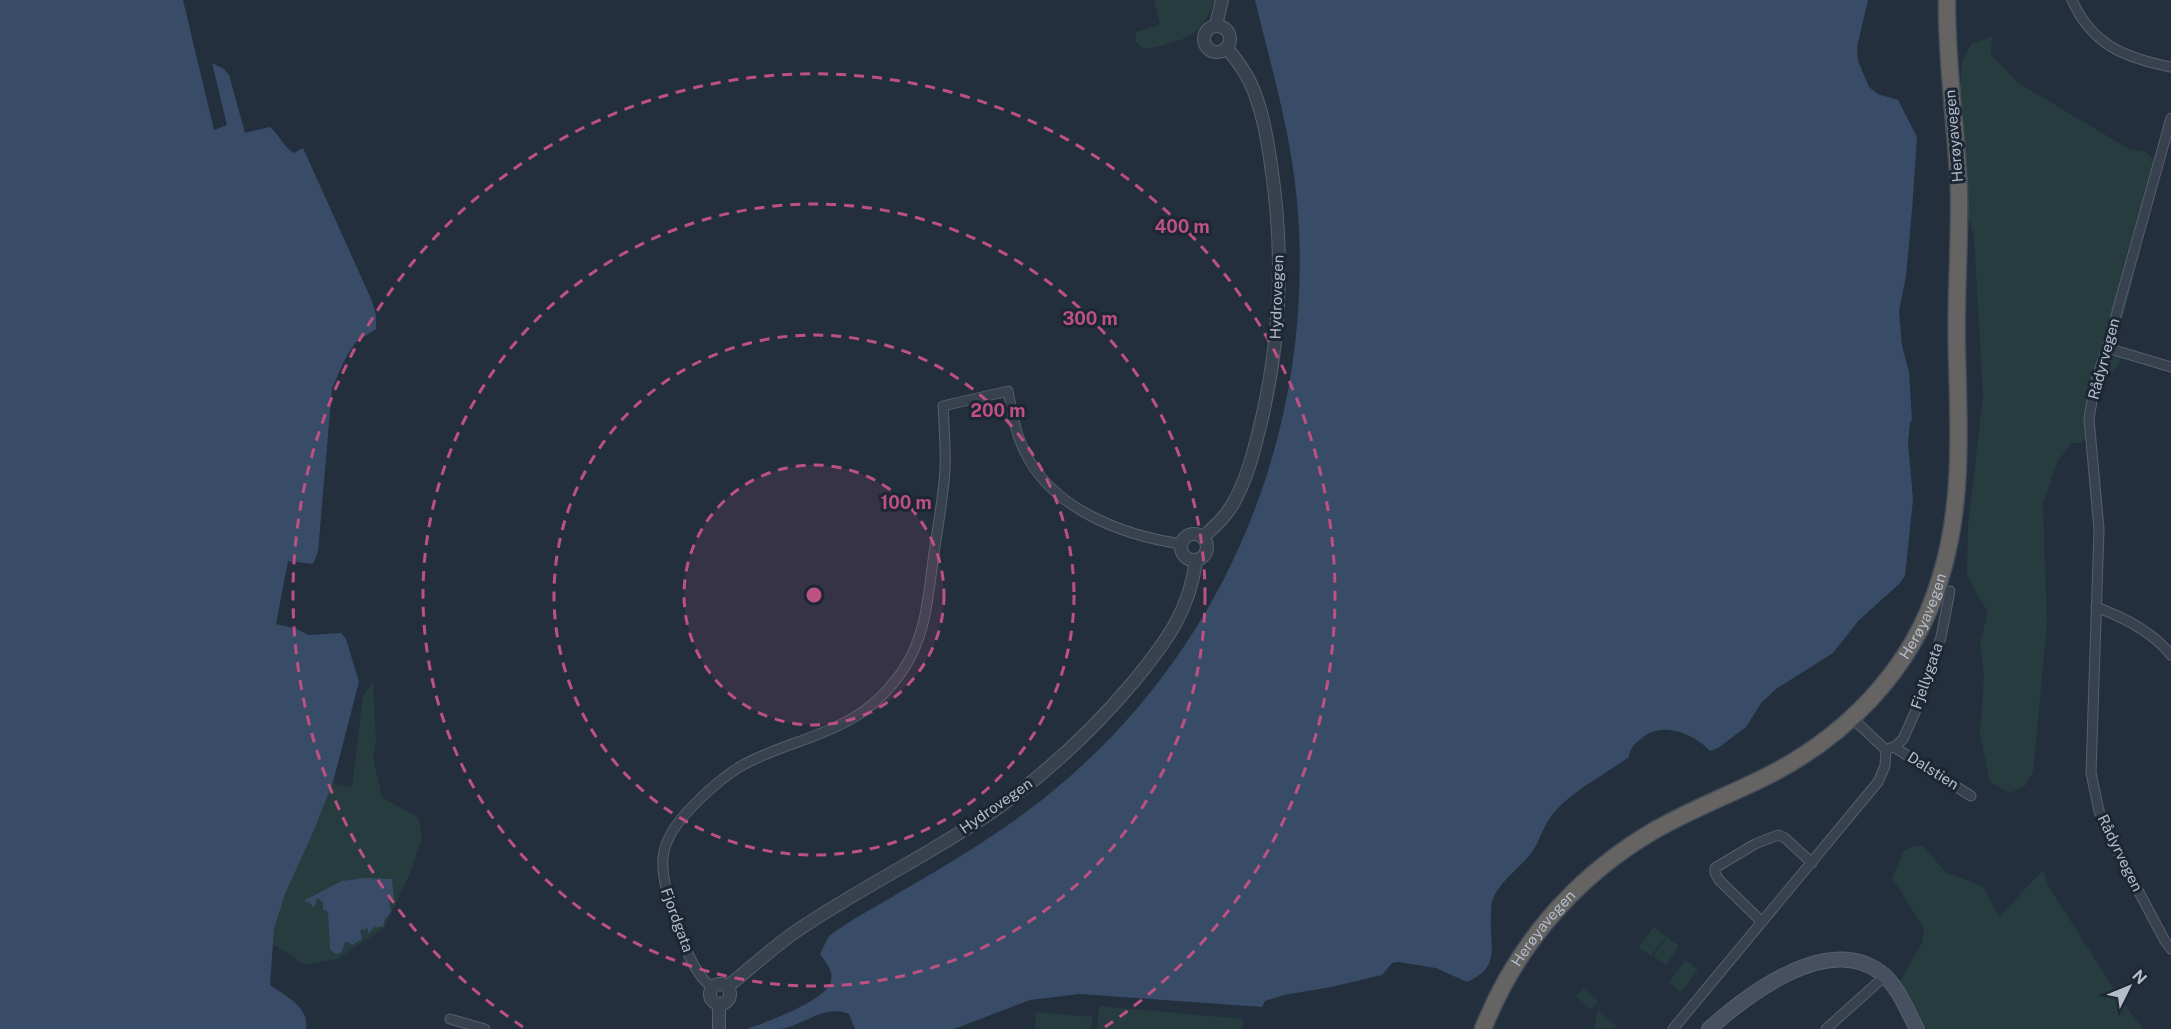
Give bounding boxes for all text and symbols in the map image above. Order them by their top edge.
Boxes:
street label: Herøyavegen [1941,89,1966,183]
text: 400 m [1154,216,1210,237]
street label: Hydrovegen [1267,254,1286,340]
text: 300 m [1062,308,1118,329]
street label: Rådyrvegen [2085,316,2123,401]
text: 200 m [971,400,1025,421]
text: 100 m [880,492,932,513]
street label: Herøyavegen [1896,571,1949,662]
centre of rings [804,585,824,605]
street label: Fjellygata [1907,641,1946,711]
street label: Dalstien [1905,748,1962,793]
street label: Hydrovegen [956,774,1035,837]
street label: Rådyrvegen [2095,812,2146,894]
street label: Fjordgata [658,885,697,954]
street label: Herøyavegen [1508,886,1579,969]
north arrow [2099,957,2159,1017]
text: N [2128,966,2151,988]

